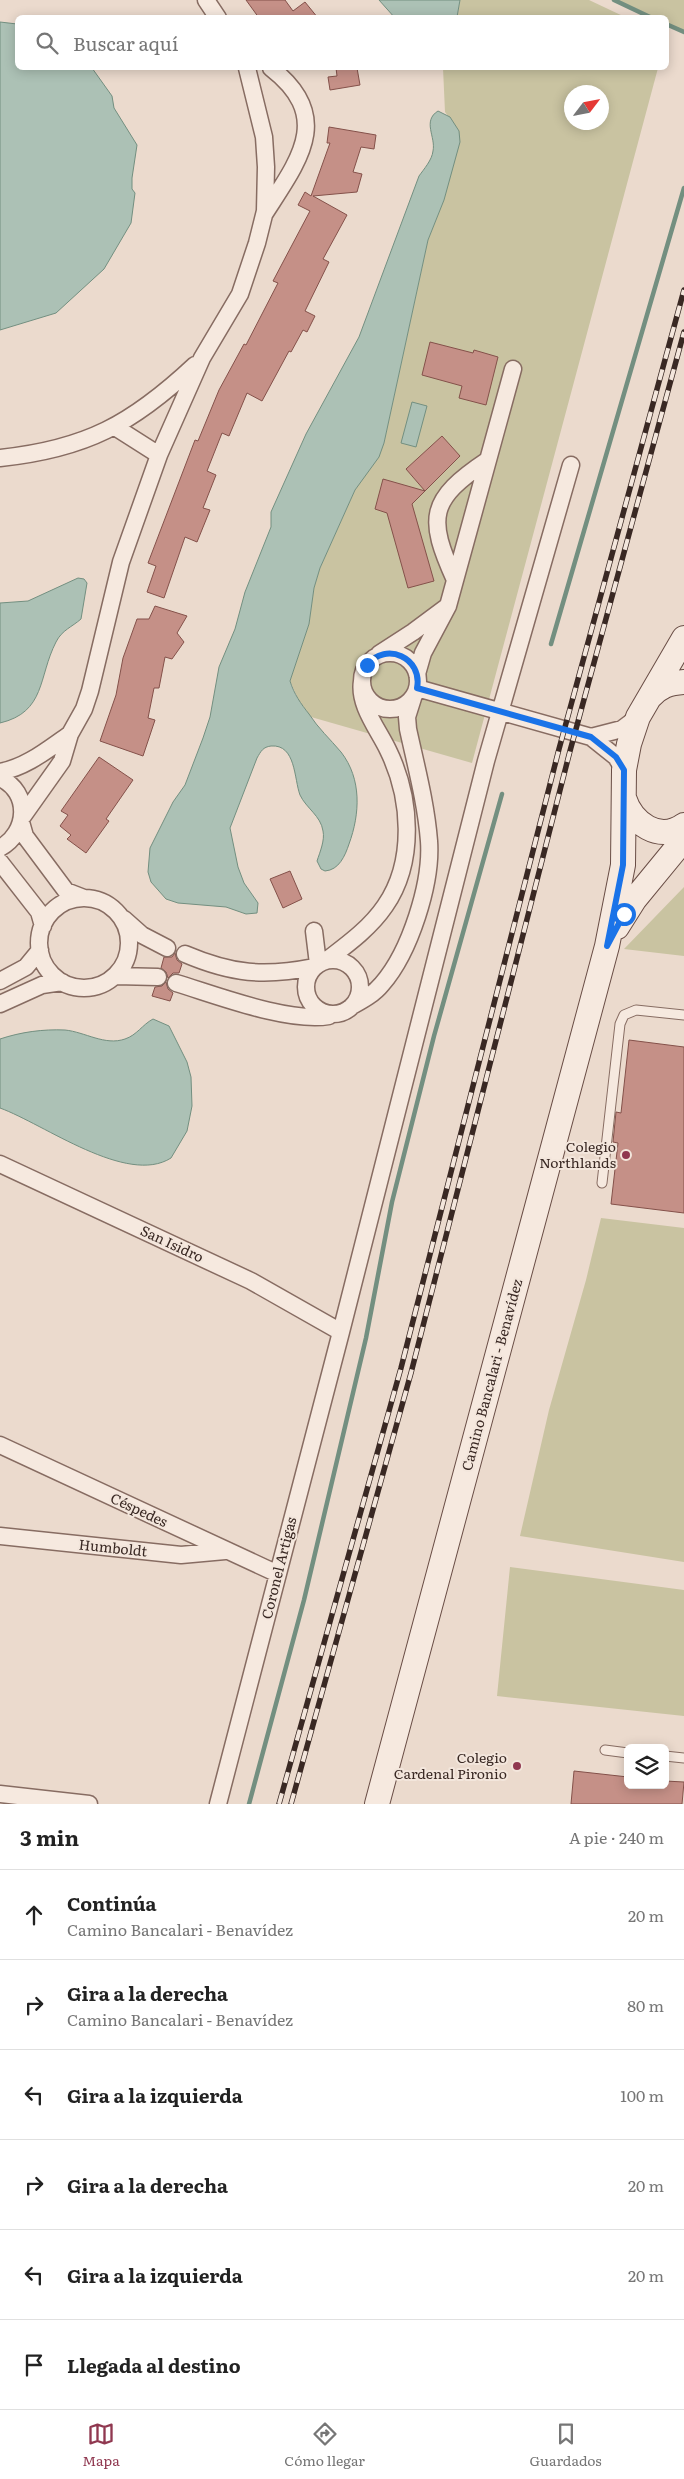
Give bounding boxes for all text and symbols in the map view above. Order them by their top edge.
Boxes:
search box [15,15,669,70]
icon: search [33,29,61,57]
text: Buscar aquí [73,29,178,57]
north arrow [564,85,609,130]
route end [356,654,379,677]
route start [613,903,636,926]
place label: Colegio Northlands [539,1136,616,1172]
marker: Colegio Northlands [620,1149,632,1161]
street label: San Isidro [138,1220,207,1266]
street label: Camino Bancalari - Benavídez [456,1276,526,1473]
street label: Céspedes [108,1487,171,1531]
street label: Coronel Artigas [256,1515,300,1621]
street label: Humboldt [78,1533,149,1561]
map controls [624,1744,669,1789]
button: layers [624,1744,669,1789]
place label: Colegio Cardenal Pironio [394,1747,507,1783]
marker: Colegio Cardenal Pironio [511,1760,523,1772]
text: 3 min [20,1821,79,1852]
text: A pie · 240 m [569,1825,664,1849]
text: Continúa [67,1889,157,1917]
icon: ahead [20,1901,48,1929]
text: 20 m [628,1903,664,1927]
text: Camino Bancalari - Benavídez [67,1917,293,1941]
text: Gira a la derecha [67,1979,228,2007]
icon: right [20,1991,48,2019]
text: 80 m [627,1993,664,2017]
text: Camino Bancalari - Benavídez [67,2007,293,2031]
icon: left [20,2081,48,2109]
text: Gira a la izquierda [67,2081,243,2109]
text: 100 m [620,2083,664,2107]
icon: right [20,2171,48,2199]
text: Gira a la derecha [67,2171,228,2199]
text: 20 m [628,2173,664,2197]
icon: left [20,2261,48,2289]
text: Gira a la izquierda [67,2261,243,2289]
text: 20 m [628,2263,664,2287]
icon: arrive [20,2351,48,2379]
text: Llegada al destino [67,2351,241,2379]
tab: Mapa [82,2420,120,2470]
tab: Cómo llegar [284,2420,365,2470]
tab: Guardados [530,2420,602,2470]

